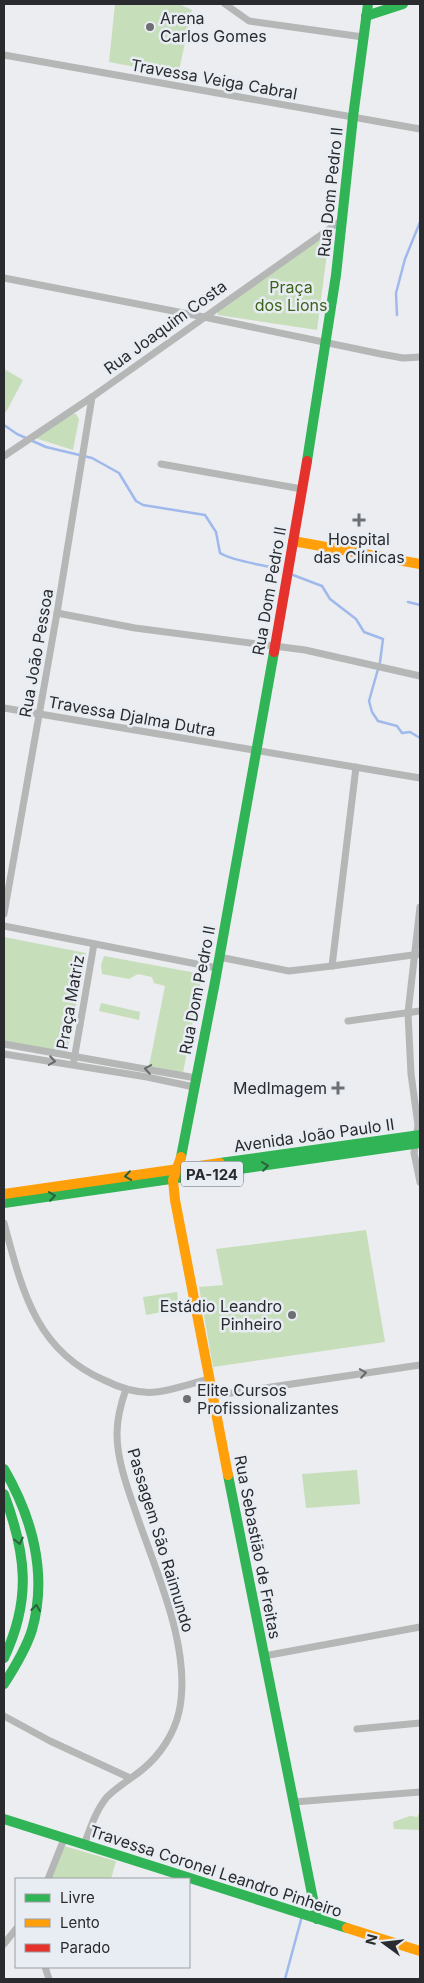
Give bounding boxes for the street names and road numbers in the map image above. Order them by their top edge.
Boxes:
street label: Travessa Veiga Cabral [129,55,299,103]
street label: Rua Dom Pedro II [313,126,347,258]
street label: Rua Joaquim Costa [100,276,230,378]
street label: Rua Dom Pedro II [248,525,290,657]
street label: Rua João Pessoa [15,587,57,719]
street label: Travessa Djalma Dutra [47,691,217,741]
street label: Rua Dom Pedro II [175,924,219,1056]
street label: Praça Matriz [52,953,88,1051]
street label: Avenida João Paulo II [233,1114,395,1156]
road number: PA-124 [181,1162,243,1186]
street label: Passagem São Raimundo [123,1446,199,1634]
street label: Rua Sebastião de Freitas [230,1453,286,1641]
street label: Travessa Coronel Leandro Pinheiro [87,1821,345,1921]

